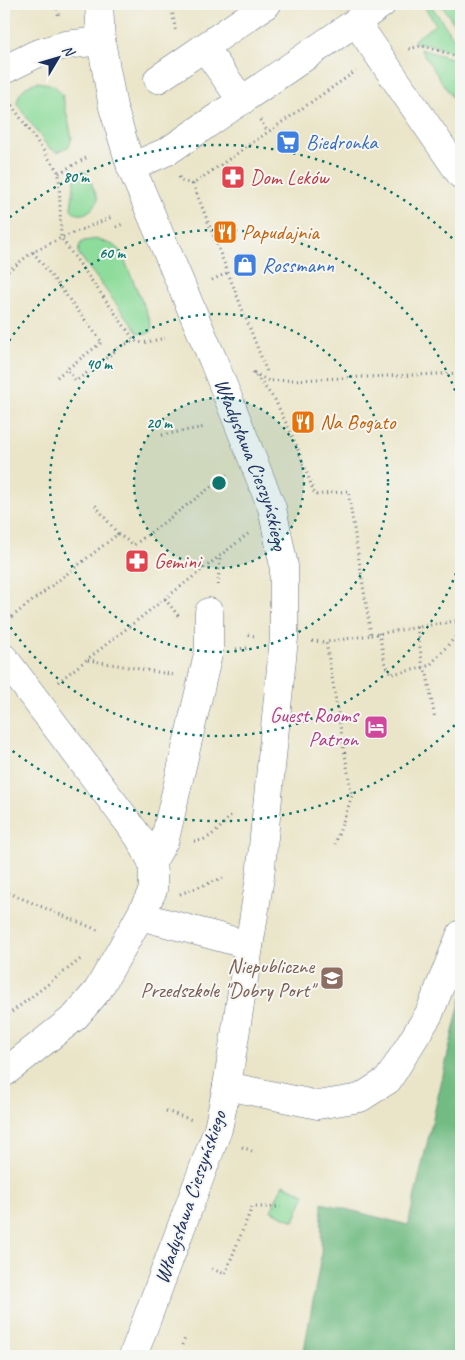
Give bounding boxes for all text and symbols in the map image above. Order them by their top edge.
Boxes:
north arrow [32,32,82,82]
text: N [58,42,79,61]
supermarket icon: Biedronka [275,129,301,155]
place label: Biedronka [306,129,379,155]
pharmacy icon: Dom Leków [220,164,246,190]
place label: Dom Leków [250,164,330,190]
text: 80 m [63,168,90,187]
restaurant icon: Papudajnia [212,219,238,245]
place label: Papudajnia [242,219,320,245]
text: 60 m [99,244,126,263]
shop icon: Rossmann [232,252,258,278]
place label: Rossmann [262,252,334,278]
text: 40 m [86,355,113,374]
street label: Władysława Cieszyńskiego [209,375,294,554]
restaurant icon: Na Bogato [290,409,316,435]
place label: Na Bogato [320,409,397,435]
text: 20 m [146,414,173,433]
centre of rings [210,474,228,492]
pharmacy icon: Gemini [124,548,150,574]
place label: Gemini [154,548,203,574]
place label: Guest Rooms Patron [270,702,360,752]
hotel icon: Guest Rooms Patron [363,714,389,740]
place label: Niepubliczne Przedszkole "Dobry Port" [141,953,318,1003]
school or university icon: Niepubliczne Przedszkole "Dobry Port" [319,965,345,991]
street label: Władysława Cieszyńskiego [148,1106,232,1287]

